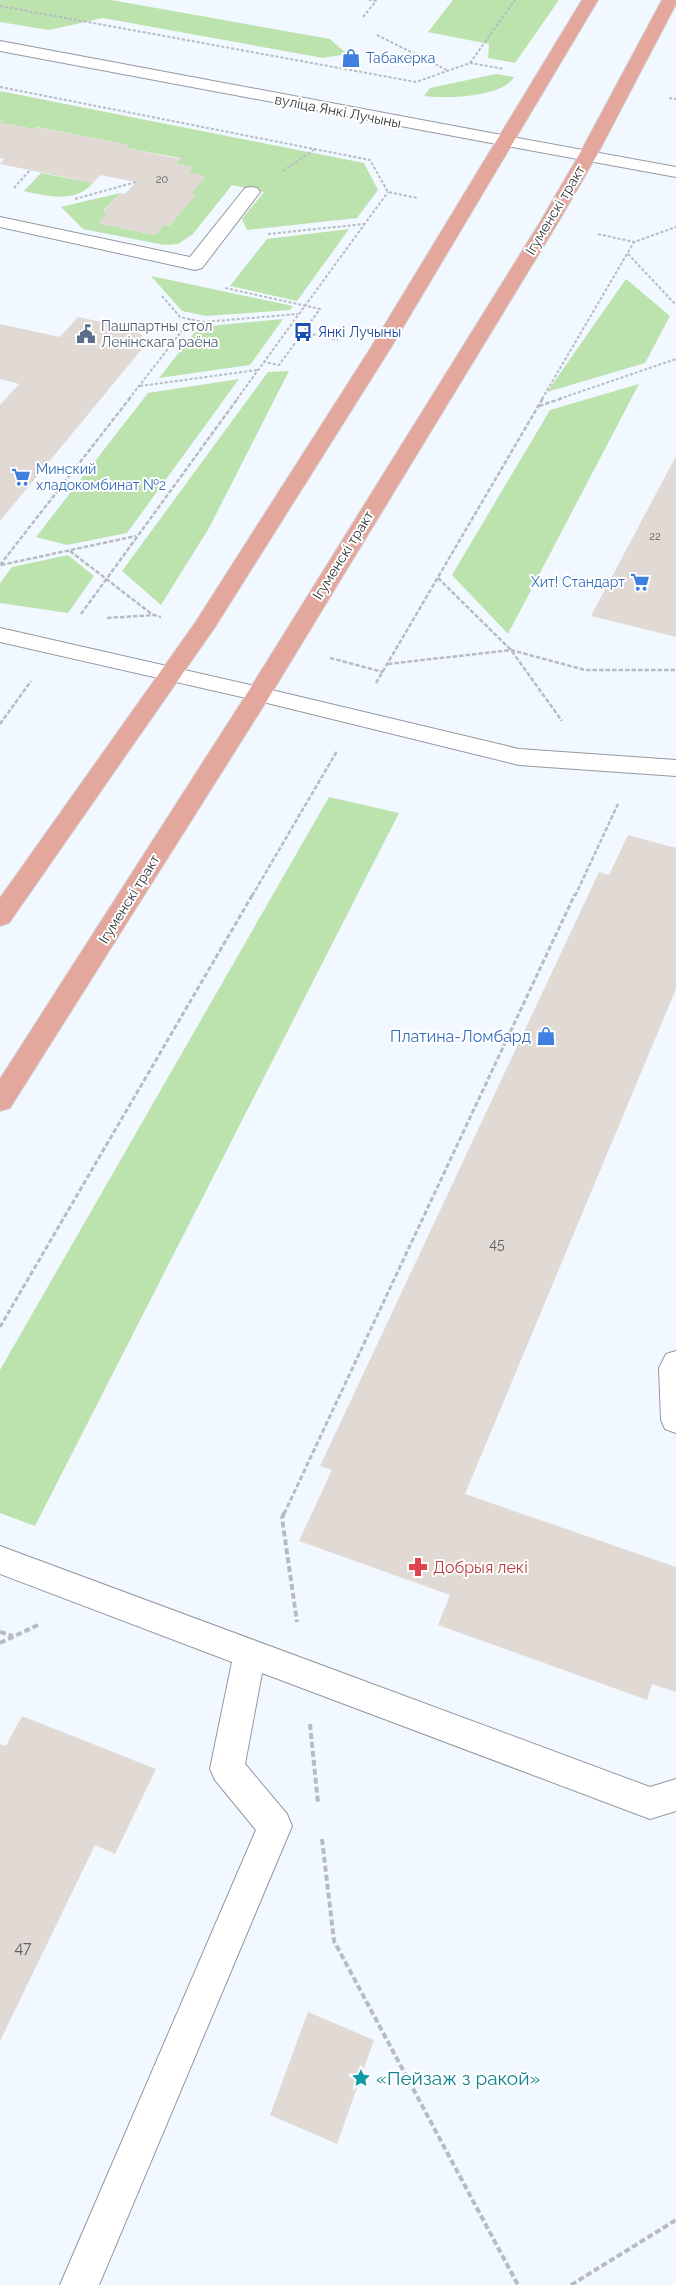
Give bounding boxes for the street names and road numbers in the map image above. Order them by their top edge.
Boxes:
street label: вуліца Янкі Лучыны [273,91,403,131]
street label: Ігуменскі тракт [522,162,588,258]
street label: Ігуменскі тракт [309,507,377,602]
street label: Ігуменскі тракт [95,851,163,946]

